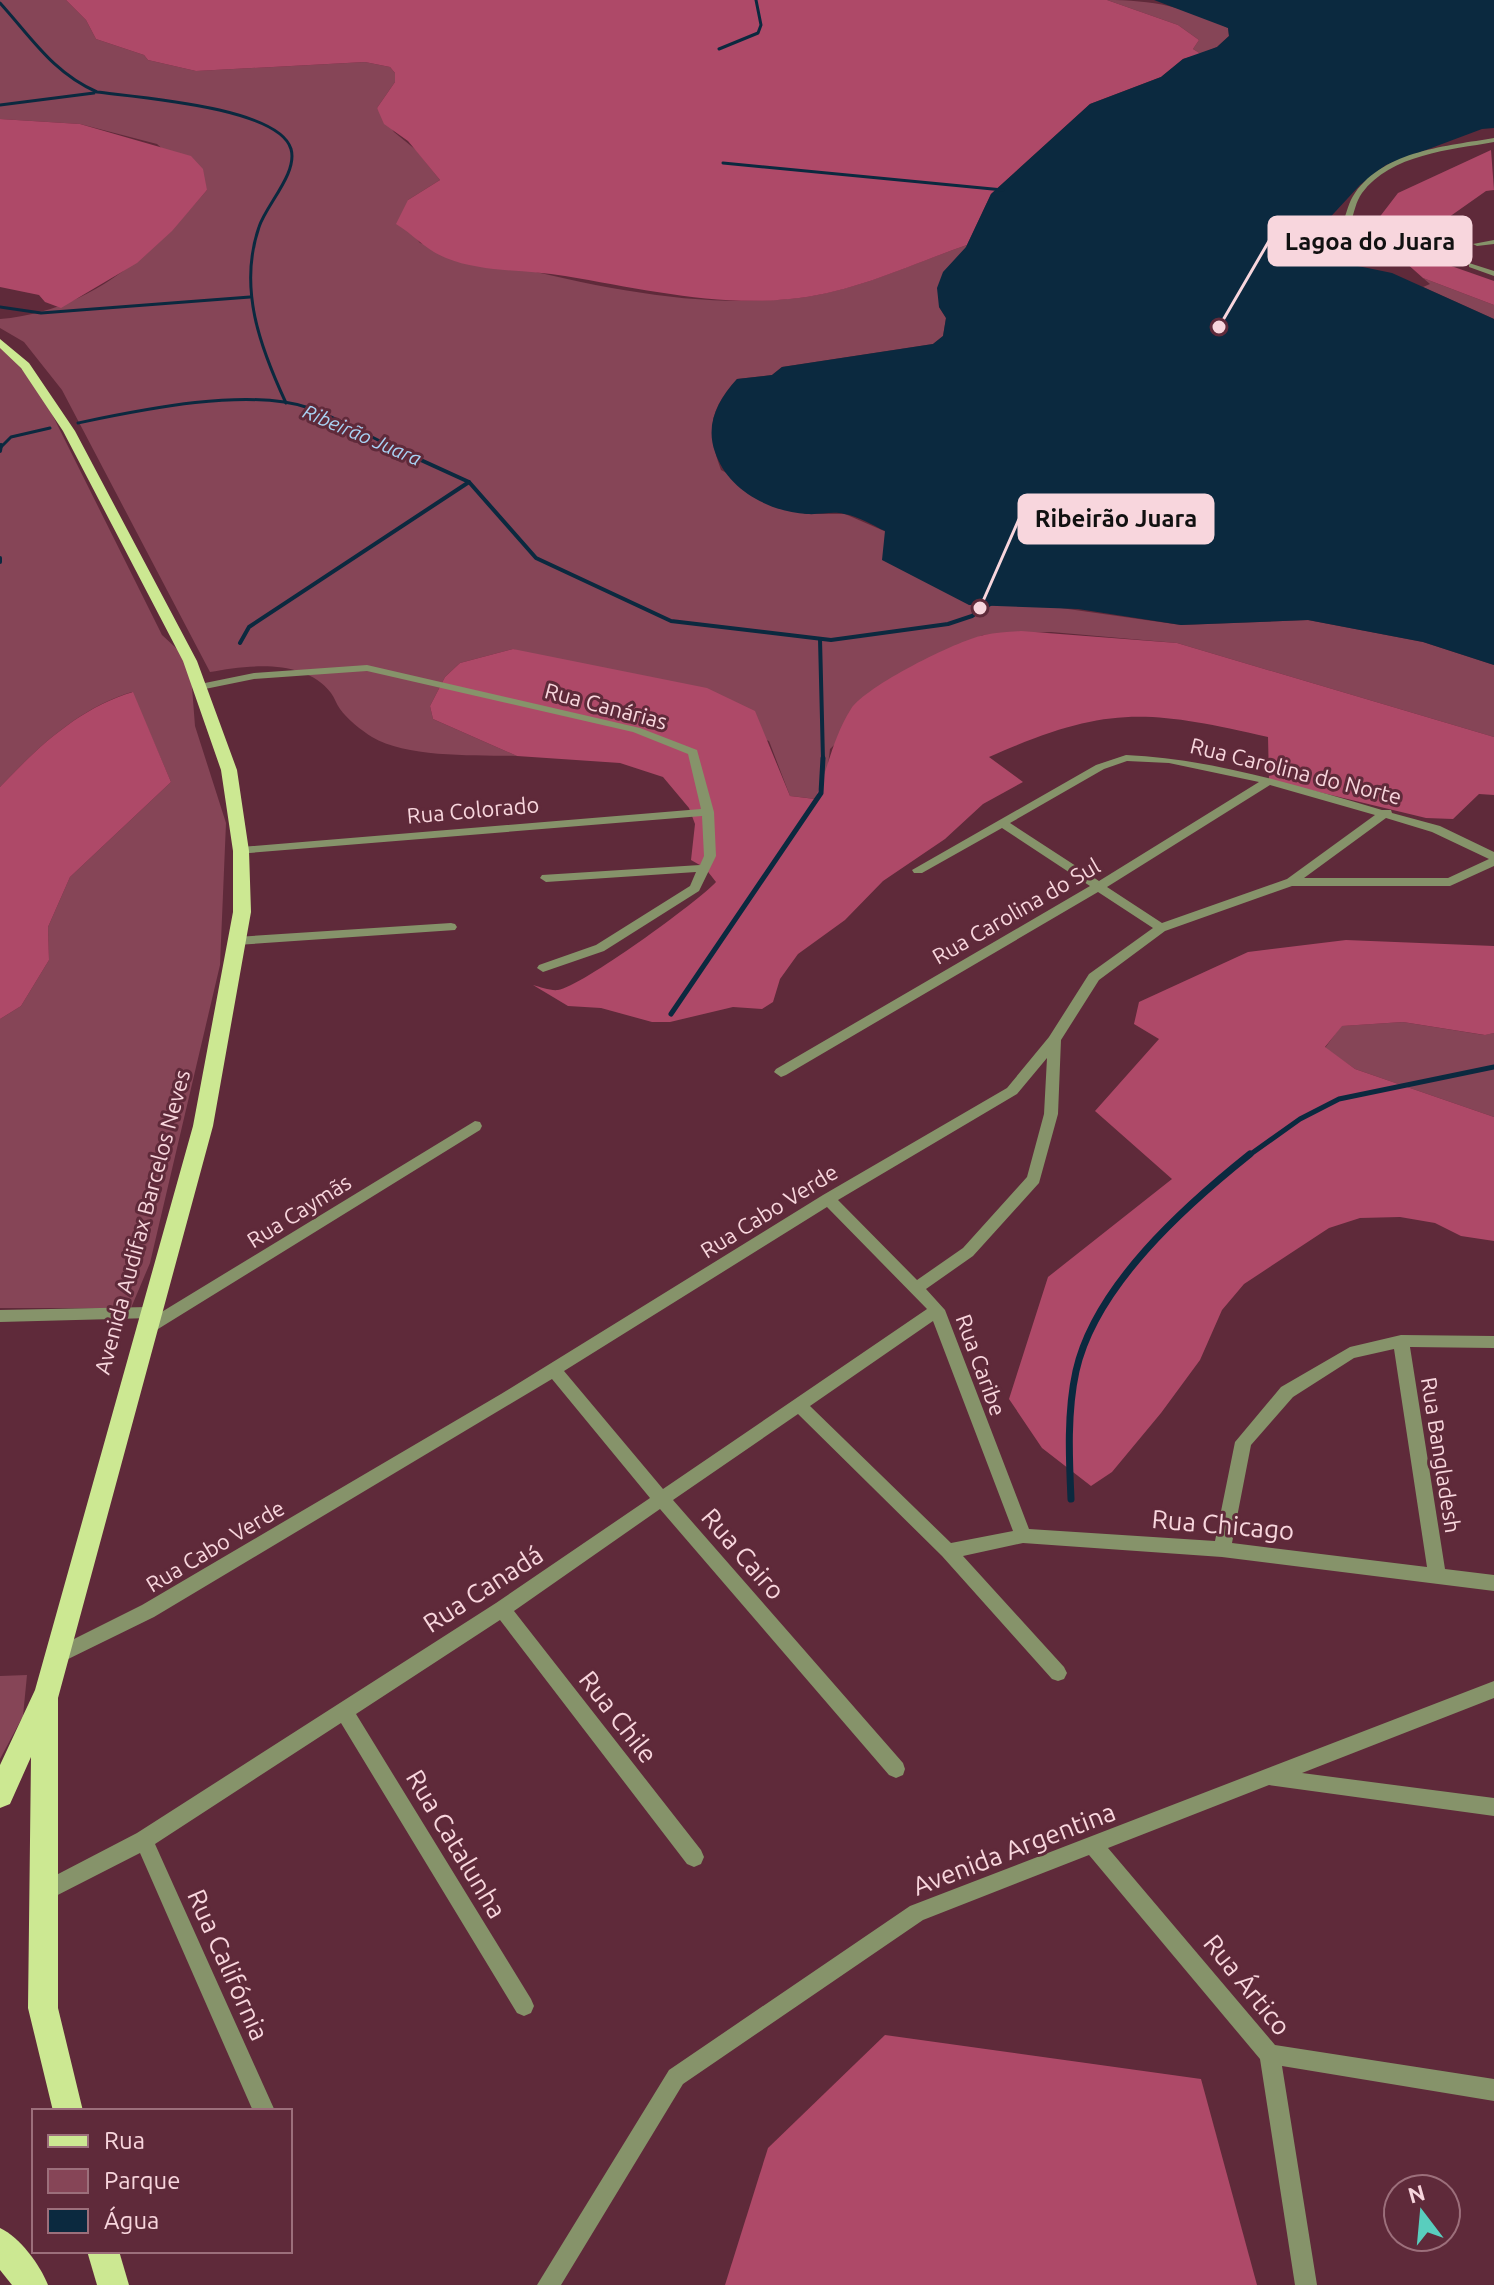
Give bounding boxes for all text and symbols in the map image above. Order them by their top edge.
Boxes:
callout: Lagoa do Juara [1269,217,1471,265]
text: Lagoa do Juara [1285,228,1455,255]
water label: Ribeirão Juara [300,399,425,470]
callout: Ribeirão Juara [1019,495,1213,543]
text: Ribeirão Juara [1035,505,1197,532]
street label: Rua Canárias [542,677,670,734]
street label: Rua Carolina do Norte [1188,732,1404,809]
street label: Rua Colorado [406,791,540,828]
street label: Rua Carolina do Sul [928,852,1104,969]
street label: Avenida Audifax Barcelos Neves [89,1067,194,1377]
street label: Rua Cabo Verde [696,1158,842,1263]
street label: Rua Caymãs [242,1169,355,1252]
street label: Rua Caribe [952,1311,1011,1419]
street label: Rua Bangladesh [1417,1375,1466,1535]
street label: Rua Cabo Verde [141,1494,288,1597]
street label: Rua Cairo [696,1502,791,1605]
street label: Rua Chicago [1151,1504,1296,1545]
street label: Rua Canadá [418,1539,548,1638]
street label: Rua Chile [574,1665,663,1768]
street label: Rua Catalunha [401,1764,512,1923]
street label: Avenida Argentina [908,1796,1119,1901]
street label: Rua Califórnia [182,1885,275,2045]
street label: Rua Ártico [1198,1928,1297,2041]
legend [32,2109,292,2253]
text: Rua [104,2127,145,2154]
text: Parque [104,2167,181,2194]
north arrow [1382,2173,1462,2253]
text: N [1405,2179,1428,2208]
text: Água [104,2206,159,2234]

